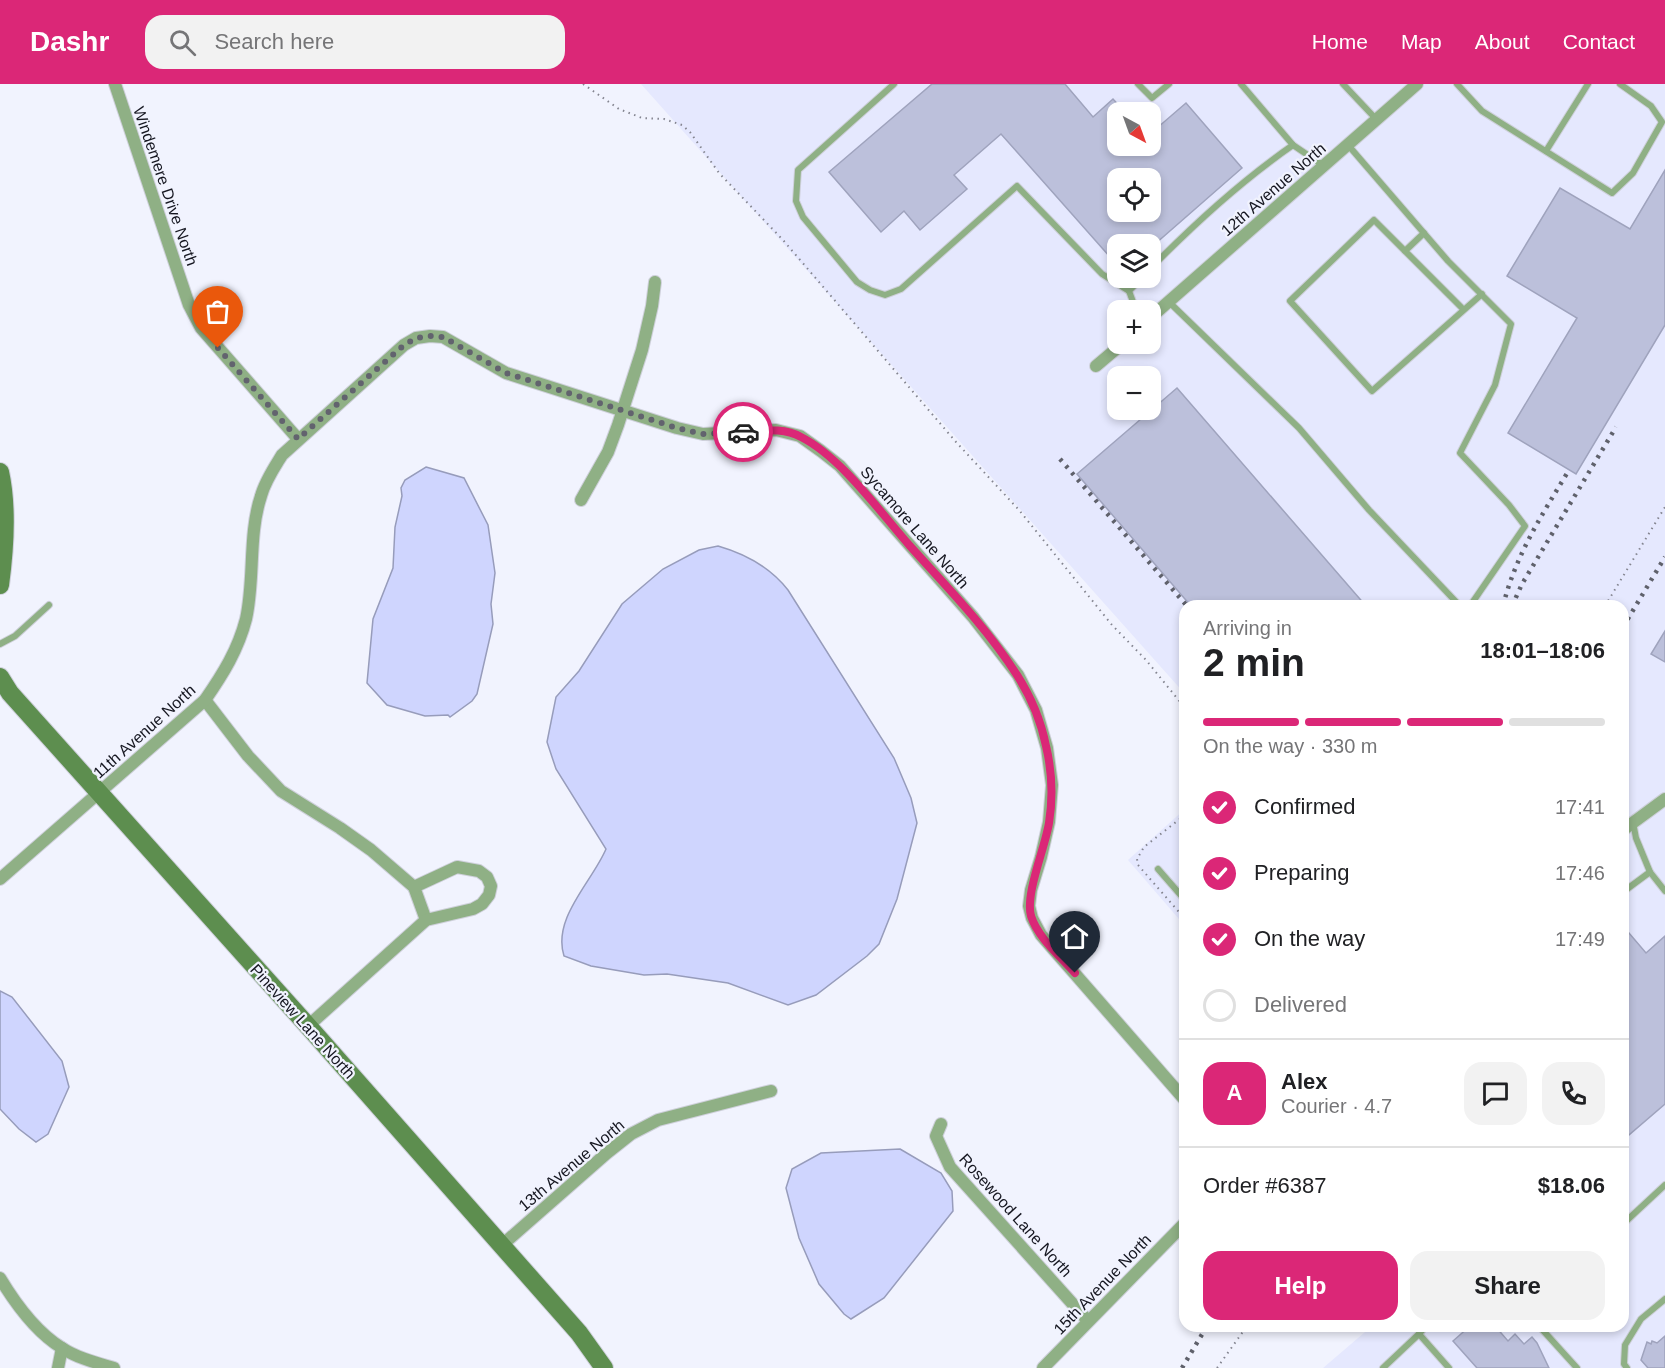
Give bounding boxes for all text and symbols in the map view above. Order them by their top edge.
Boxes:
search box [145,15,565,69]
text: Dashr [30,26,109,57]
icon: search [166,26,199,59]
text: Search here [214,29,334,54]
text: Home [1312,30,1368,53]
text: Map [1401,30,1442,53]
text: About [1475,30,1530,53]
text: Contact [1563,30,1635,53]
north arrow [1107,102,1161,156]
map controls [1107,102,1161,420]
street label: Windemere Drive North [130,104,201,268]
street label: 12th Avenue North [1218,140,1329,239]
button: locate [1107,168,1161,222]
button: layers [1107,234,1161,288]
pin [192,286,243,348]
icon: bag [201,295,234,328]
button: + [1107,300,1161,354]
button: − [1107,366,1161,420]
courier [713,402,773,462]
icon: car [727,416,760,449]
street label: Sycamore Lane North [857,463,972,592]
text: Arriving in [1203,617,1292,639]
text: 18:01–18:06 [1480,638,1605,663]
text: 2 min [1203,641,1305,684]
street label: 11th Avenue North [90,681,199,782]
text: On the way · 330 m [1203,735,1378,757]
icon: check [1203,791,1236,824]
text: Confirmed [1254,794,1355,819]
text: 17:41 [1555,796,1605,818]
icon: check [1203,857,1236,890]
text: Preparing [1254,860,1349,885]
text: 17:46 [1555,862,1605,884]
pin [1049,911,1100,973]
icon: home [1058,920,1091,953]
icon: check [1203,923,1236,956]
text: On the way [1254,926,1365,951]
text: 17:49 [1555,928,1605,950]
street label: Pineview Lane North [247,961,358,1082]
text: Delivered [1254,992,1347,1017]
button: chat [1464,1062,1527,1125]
button: phone [1542,1062,1605,1125]
text: Alex [1281,1069,1327,1094]
text: A [1227,1080,1242,1105]
text: Courier · 4.7 [1281,1095,1392,1117]
street label: 13th Avenue North [515,1116,627,1214]
street label: Rosewood Lane North [956,1150,1075,1280]
text: Order #6387 [1203,1173,1327,1198]
text: $18.06 [1538,1173,1605,1198]
street label: 15th Avenue North [1050,1231,1154,1338]
button: Help [1203,1251,1398,1320]
button: Share [1410,1251,1605,1320]

